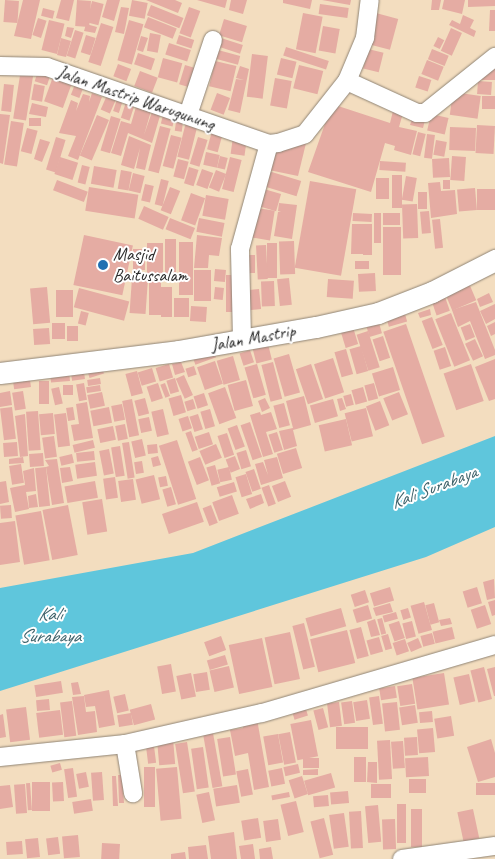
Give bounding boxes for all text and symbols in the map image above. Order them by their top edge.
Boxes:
street label: Jalan Mastrip Warugunung [54,61,218,135]
place label: Masjid Baitussalam [113,244,188,286]
marker: Masjid Baitussalam [97,259,109,271]
street label: Jalan Mastrip [209,320,297,356]
water label: Kali Surabaya [388,461,480,515]
water label: Kali Surabaya [19,604,81,648]

